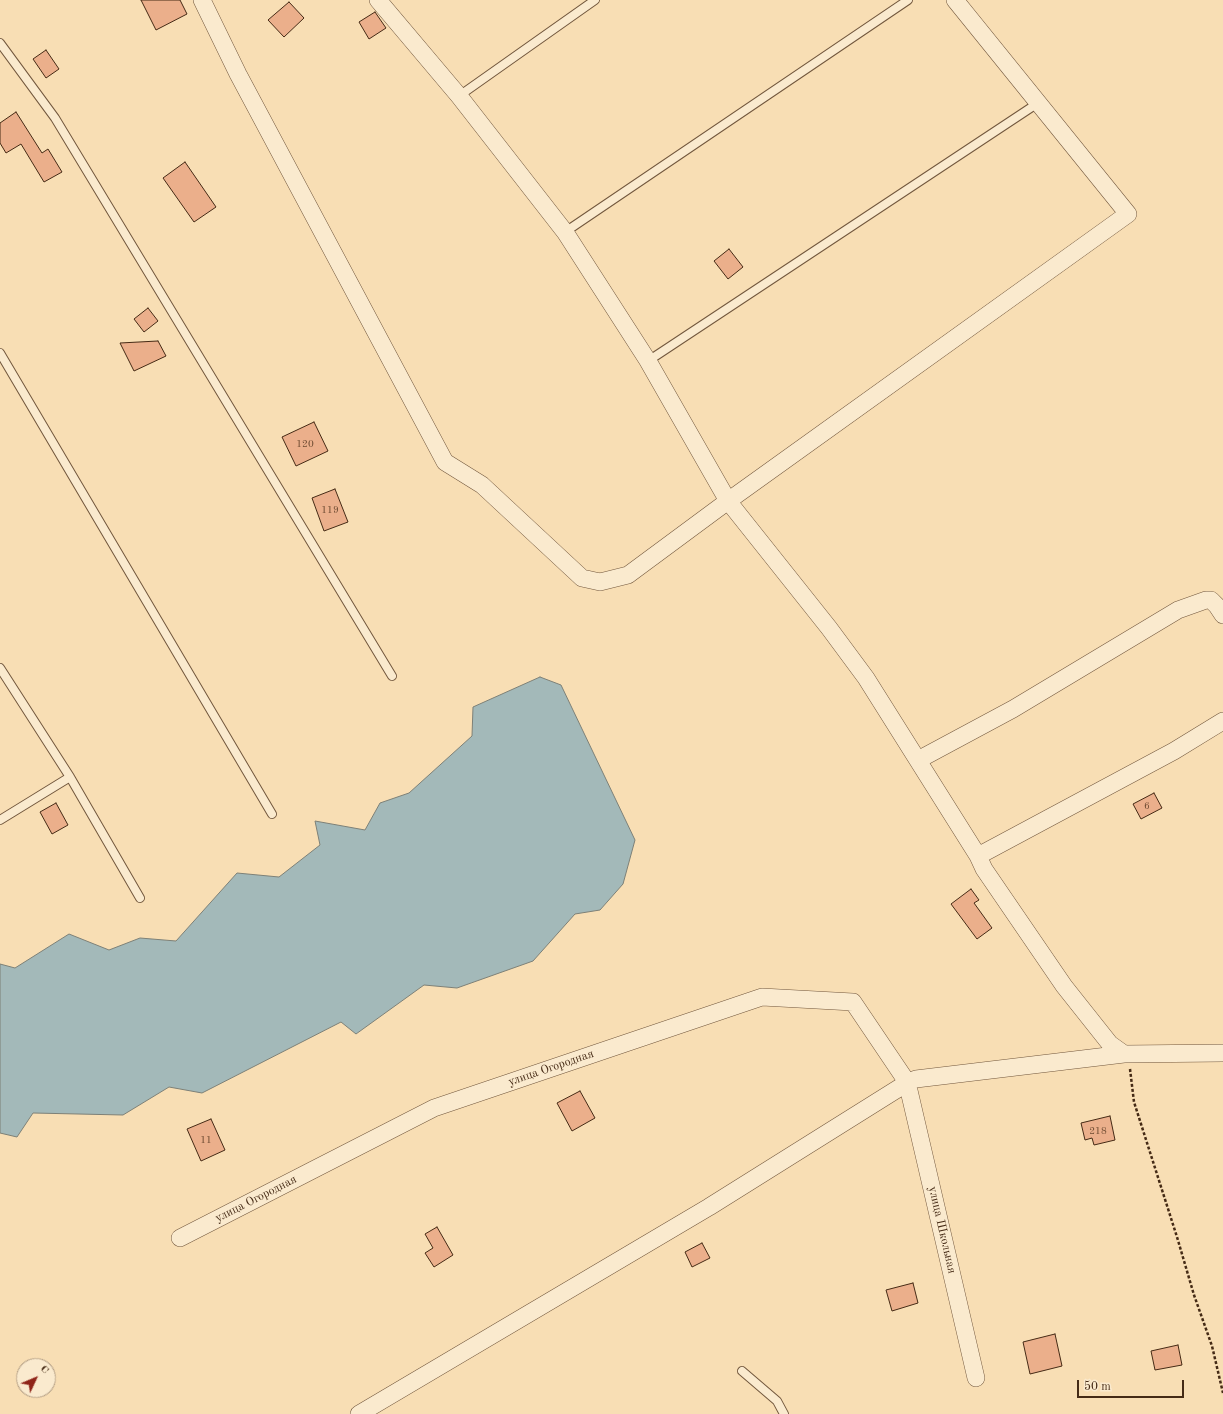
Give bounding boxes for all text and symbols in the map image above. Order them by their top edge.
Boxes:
house number: 120 [296,438,314,450]
house number: 119 [321,504,339,516]
house number: 6 [1144,800,1150,812]
street label: улица Огородная [506,1047,596,1089]
house number: 218 [1089,1125,1107,1137]
house number: 11 [200,1134,212,1146]
street label: улица Огородная [213,1172,299,1226]
street label: улица Школьная [925,1185,959,1275]
north arrow [16,1358,56,1398]
text: С [38,1364,51,1376]
scale bar [1079,1372,1186,1398]
text: 50 m [1084,1381,1111,1393]

